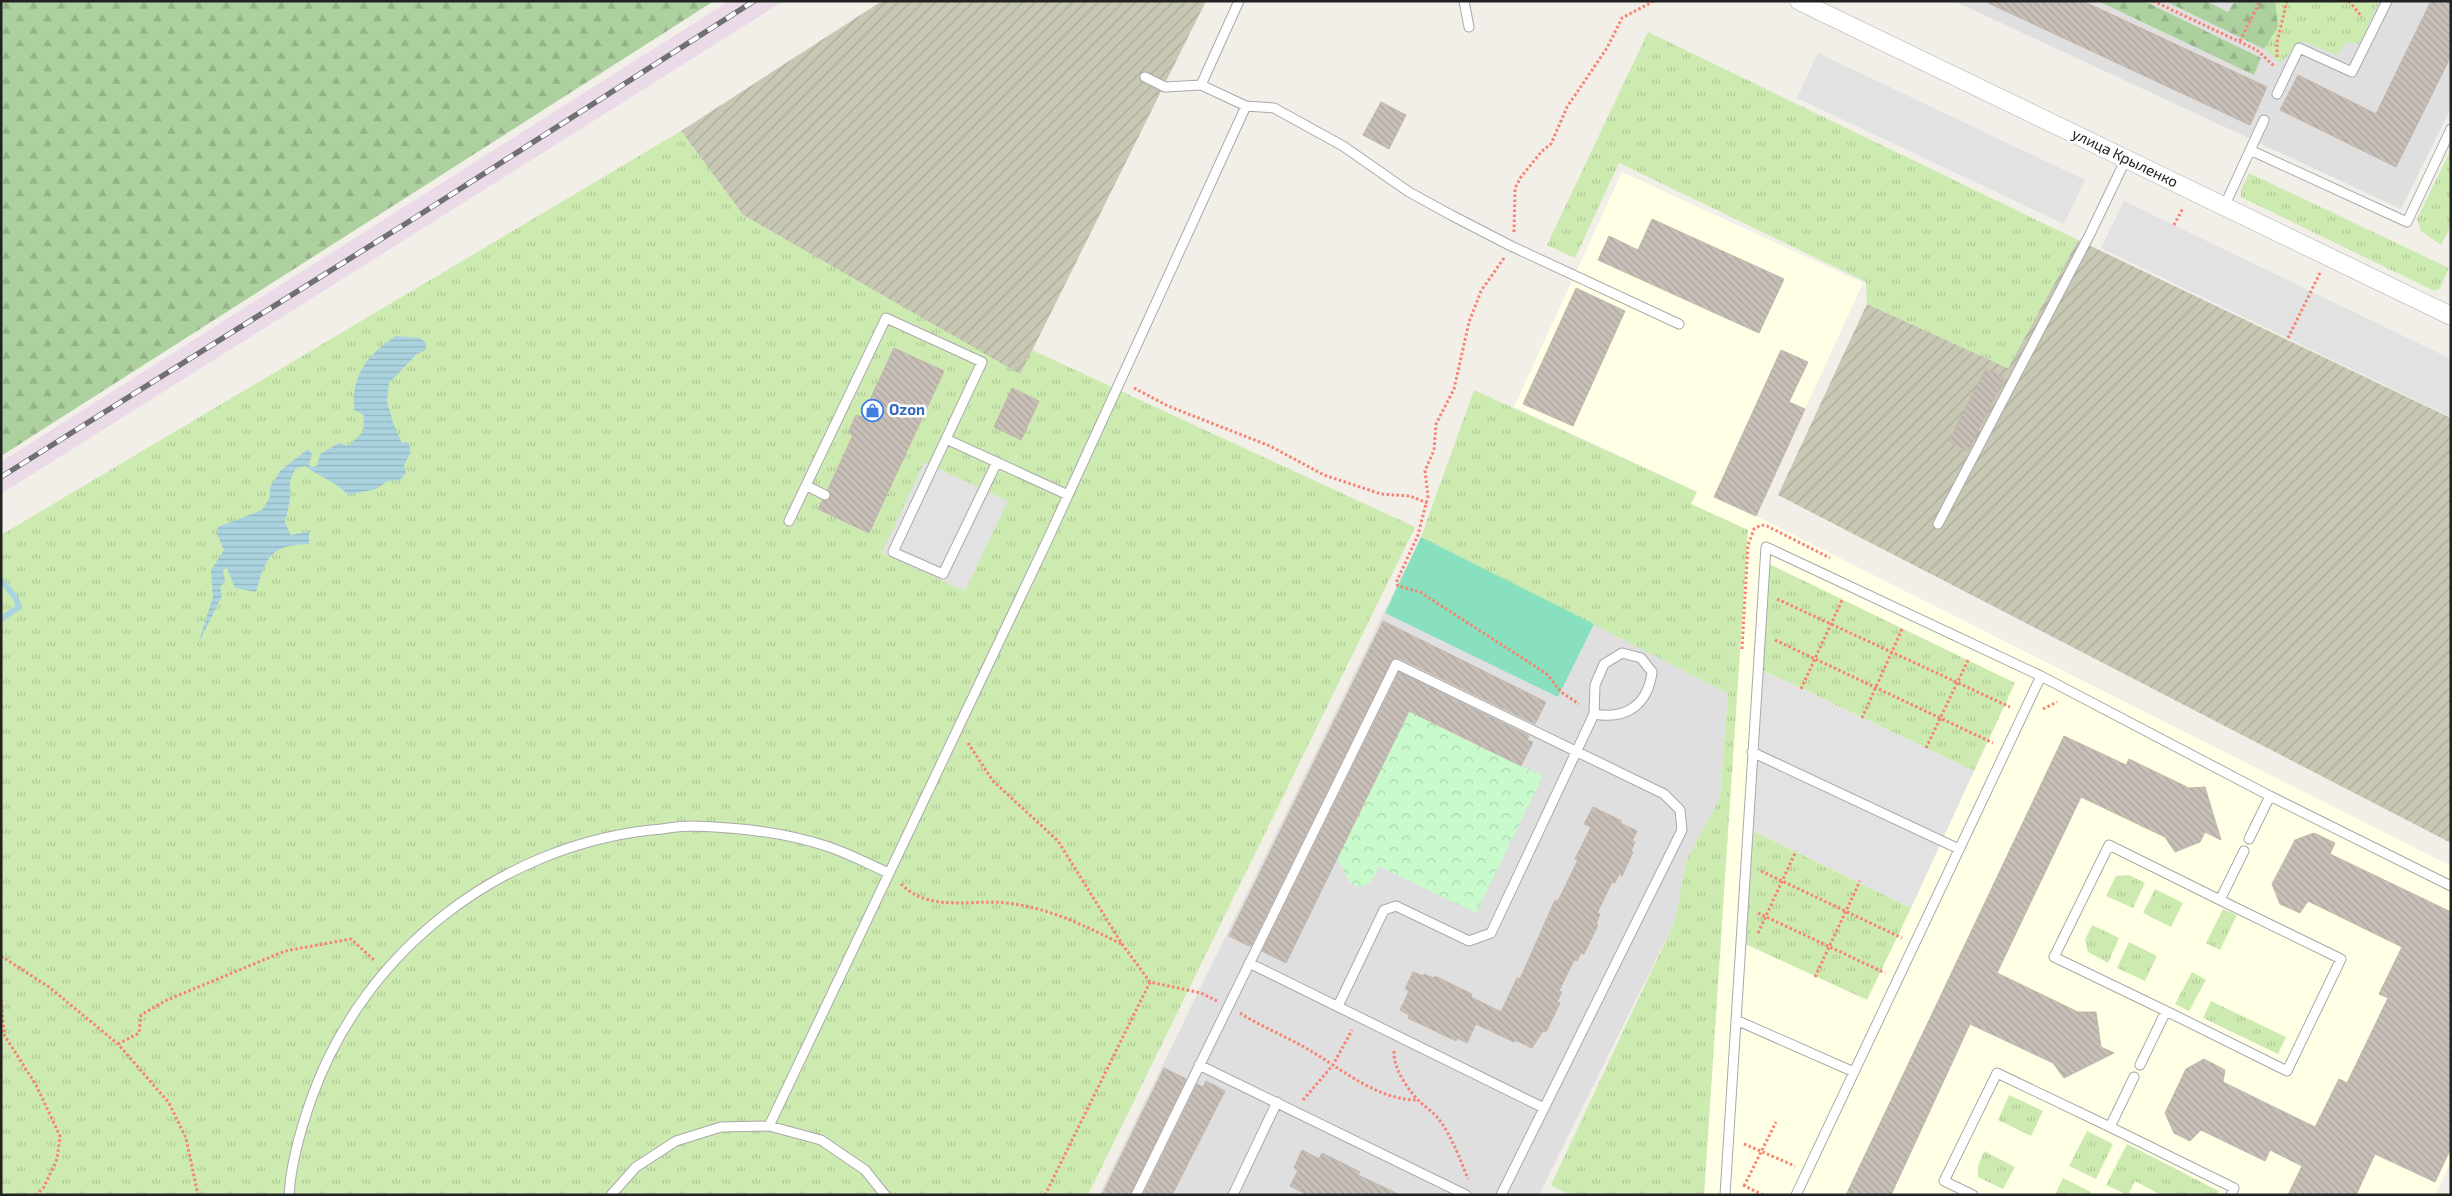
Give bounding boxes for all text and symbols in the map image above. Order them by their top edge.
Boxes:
street label: улица Крыленко [2069,124,2181,191]
shop icon: Ozon [861,398,885,422]
place label: Ozon [889,400,925,418]

